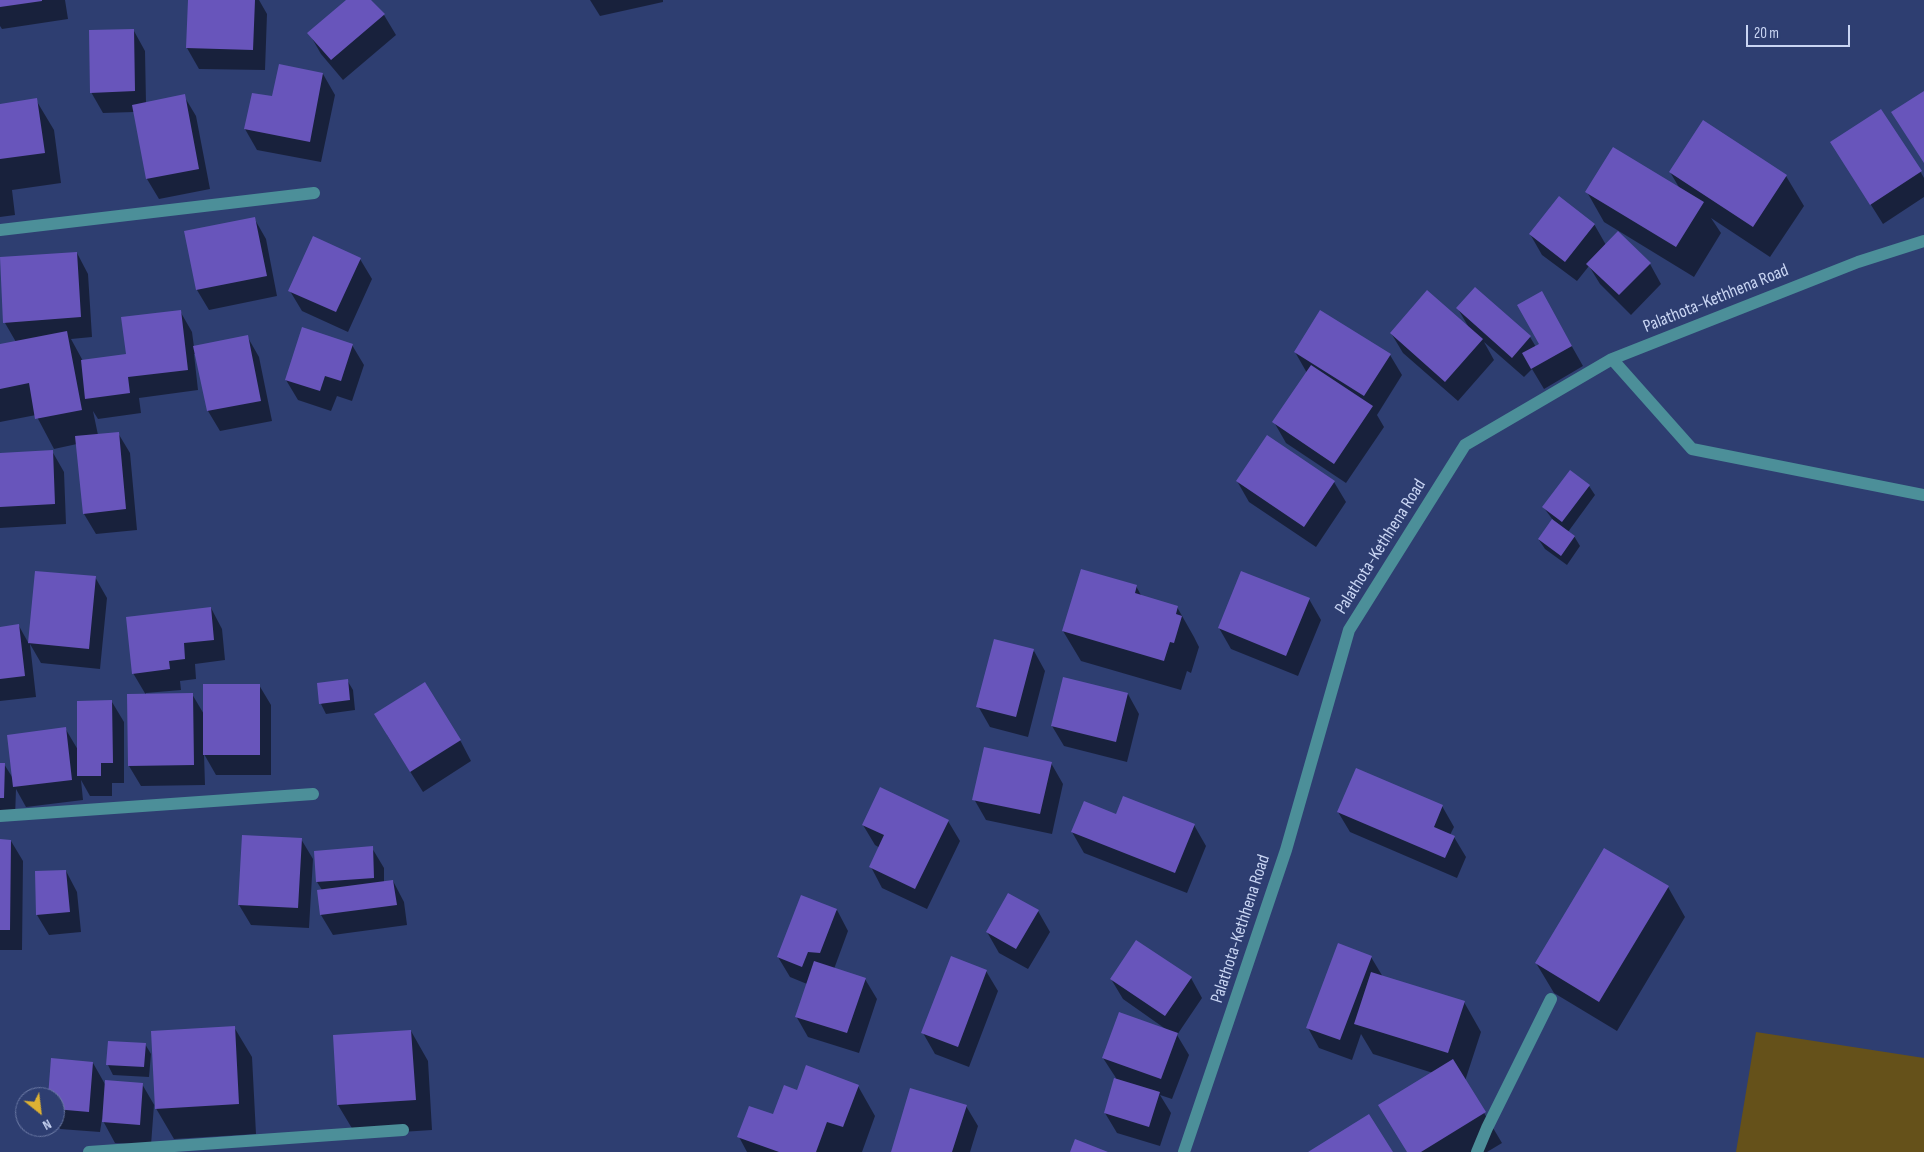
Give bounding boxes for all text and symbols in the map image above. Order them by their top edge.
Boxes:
scale bar [1749,15,1853,47]
text: 20 m [1754,24,1779,43]
street label: Palathota-Kethhena Road [1640,260,1792,338]
street label: Palathota-Kethhena Road [1331,476,1431,618]
street label: Palathota-Kethhena Road [1207,852,1275,1006]
north arrow [15,1087,65,1137]
text: N [40,1115,54,1134]

